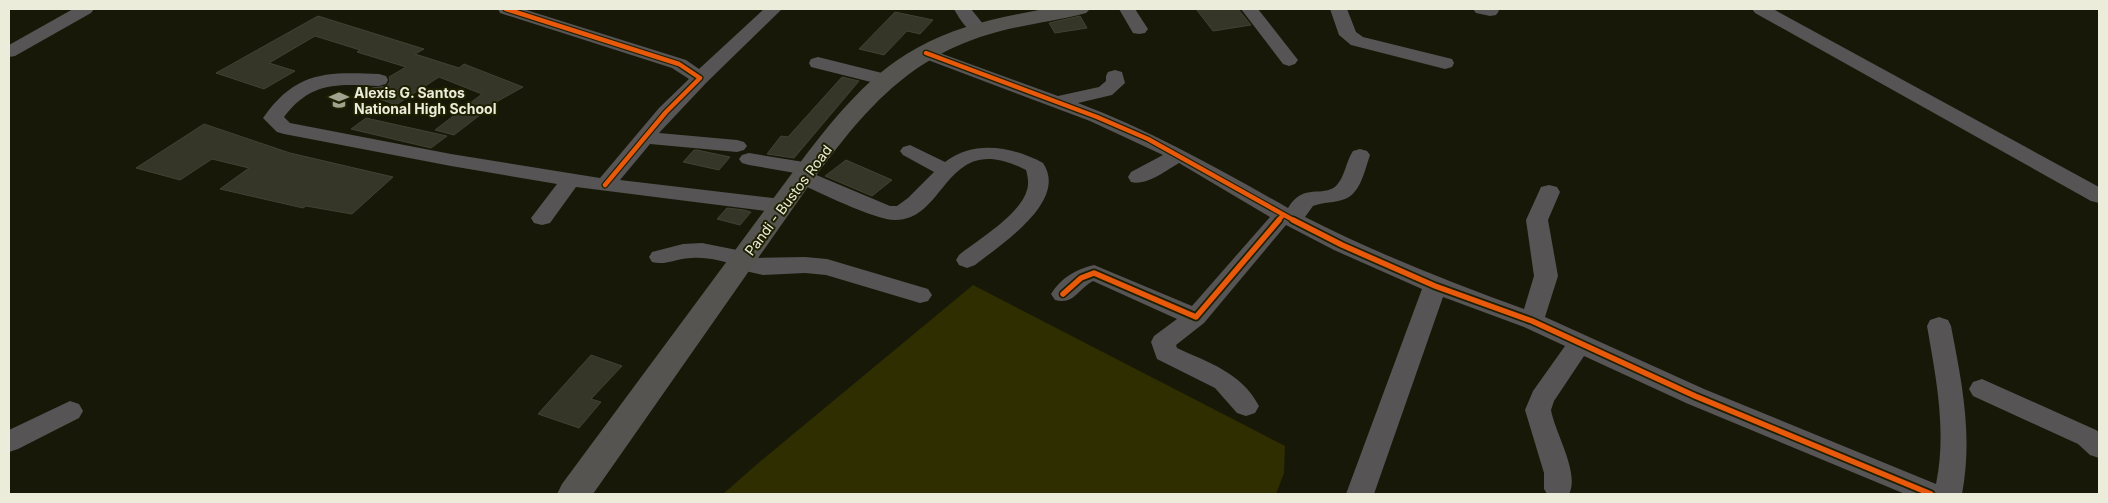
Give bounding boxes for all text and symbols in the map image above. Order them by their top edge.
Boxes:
place label: Alexis G. Santos National High School [354,84,496,117]
school or university icon: Alexis G. Santos National High School [328,89,350,111]
street label: Pandi - Bustos Road [741,141,835,259]

